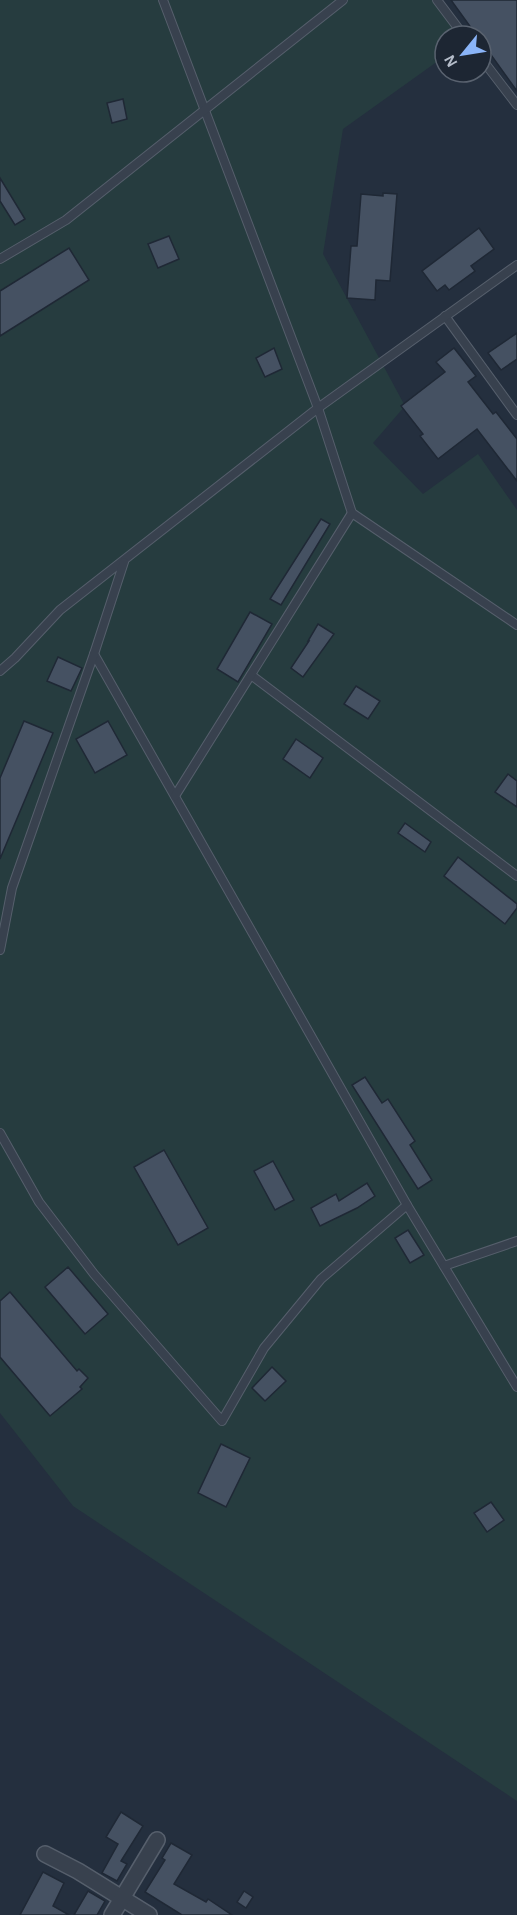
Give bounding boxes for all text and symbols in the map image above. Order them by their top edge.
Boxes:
north arrow [433,24,493,84]
text: N [441,52,461,70]

